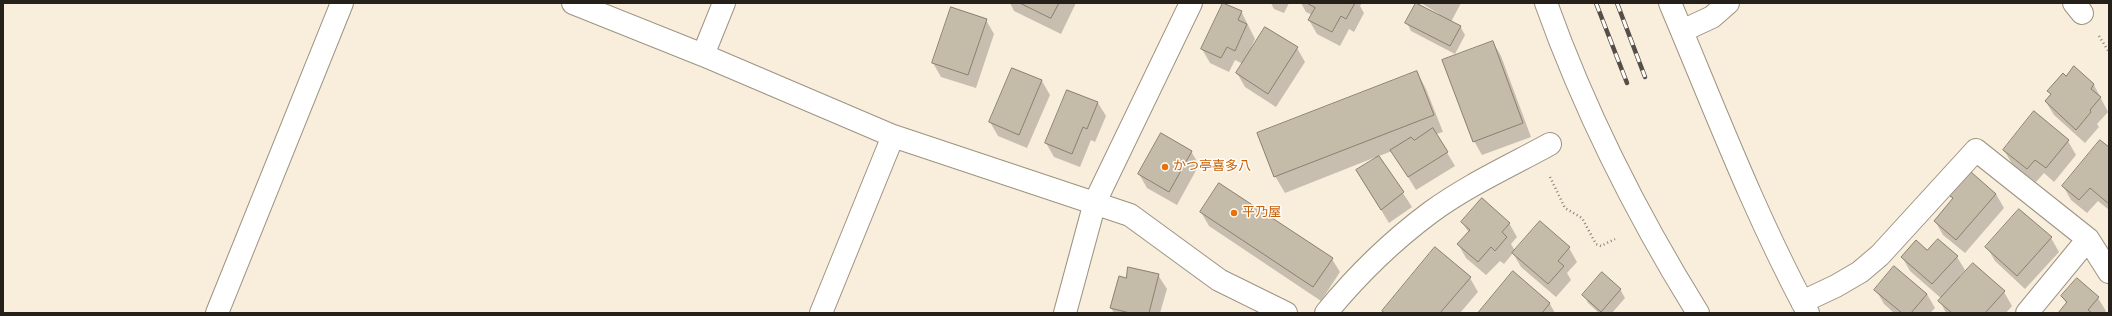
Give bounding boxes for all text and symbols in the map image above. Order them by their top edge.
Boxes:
place label: かつ亭喜多八 [1173,159,1251,175]
marker: かつ亭喜多八 [1160,162,1170,172]
place label: 平乃屋 [1242,205,1281,221]
marker: 平乃屋 [1229,208,1239,218]

